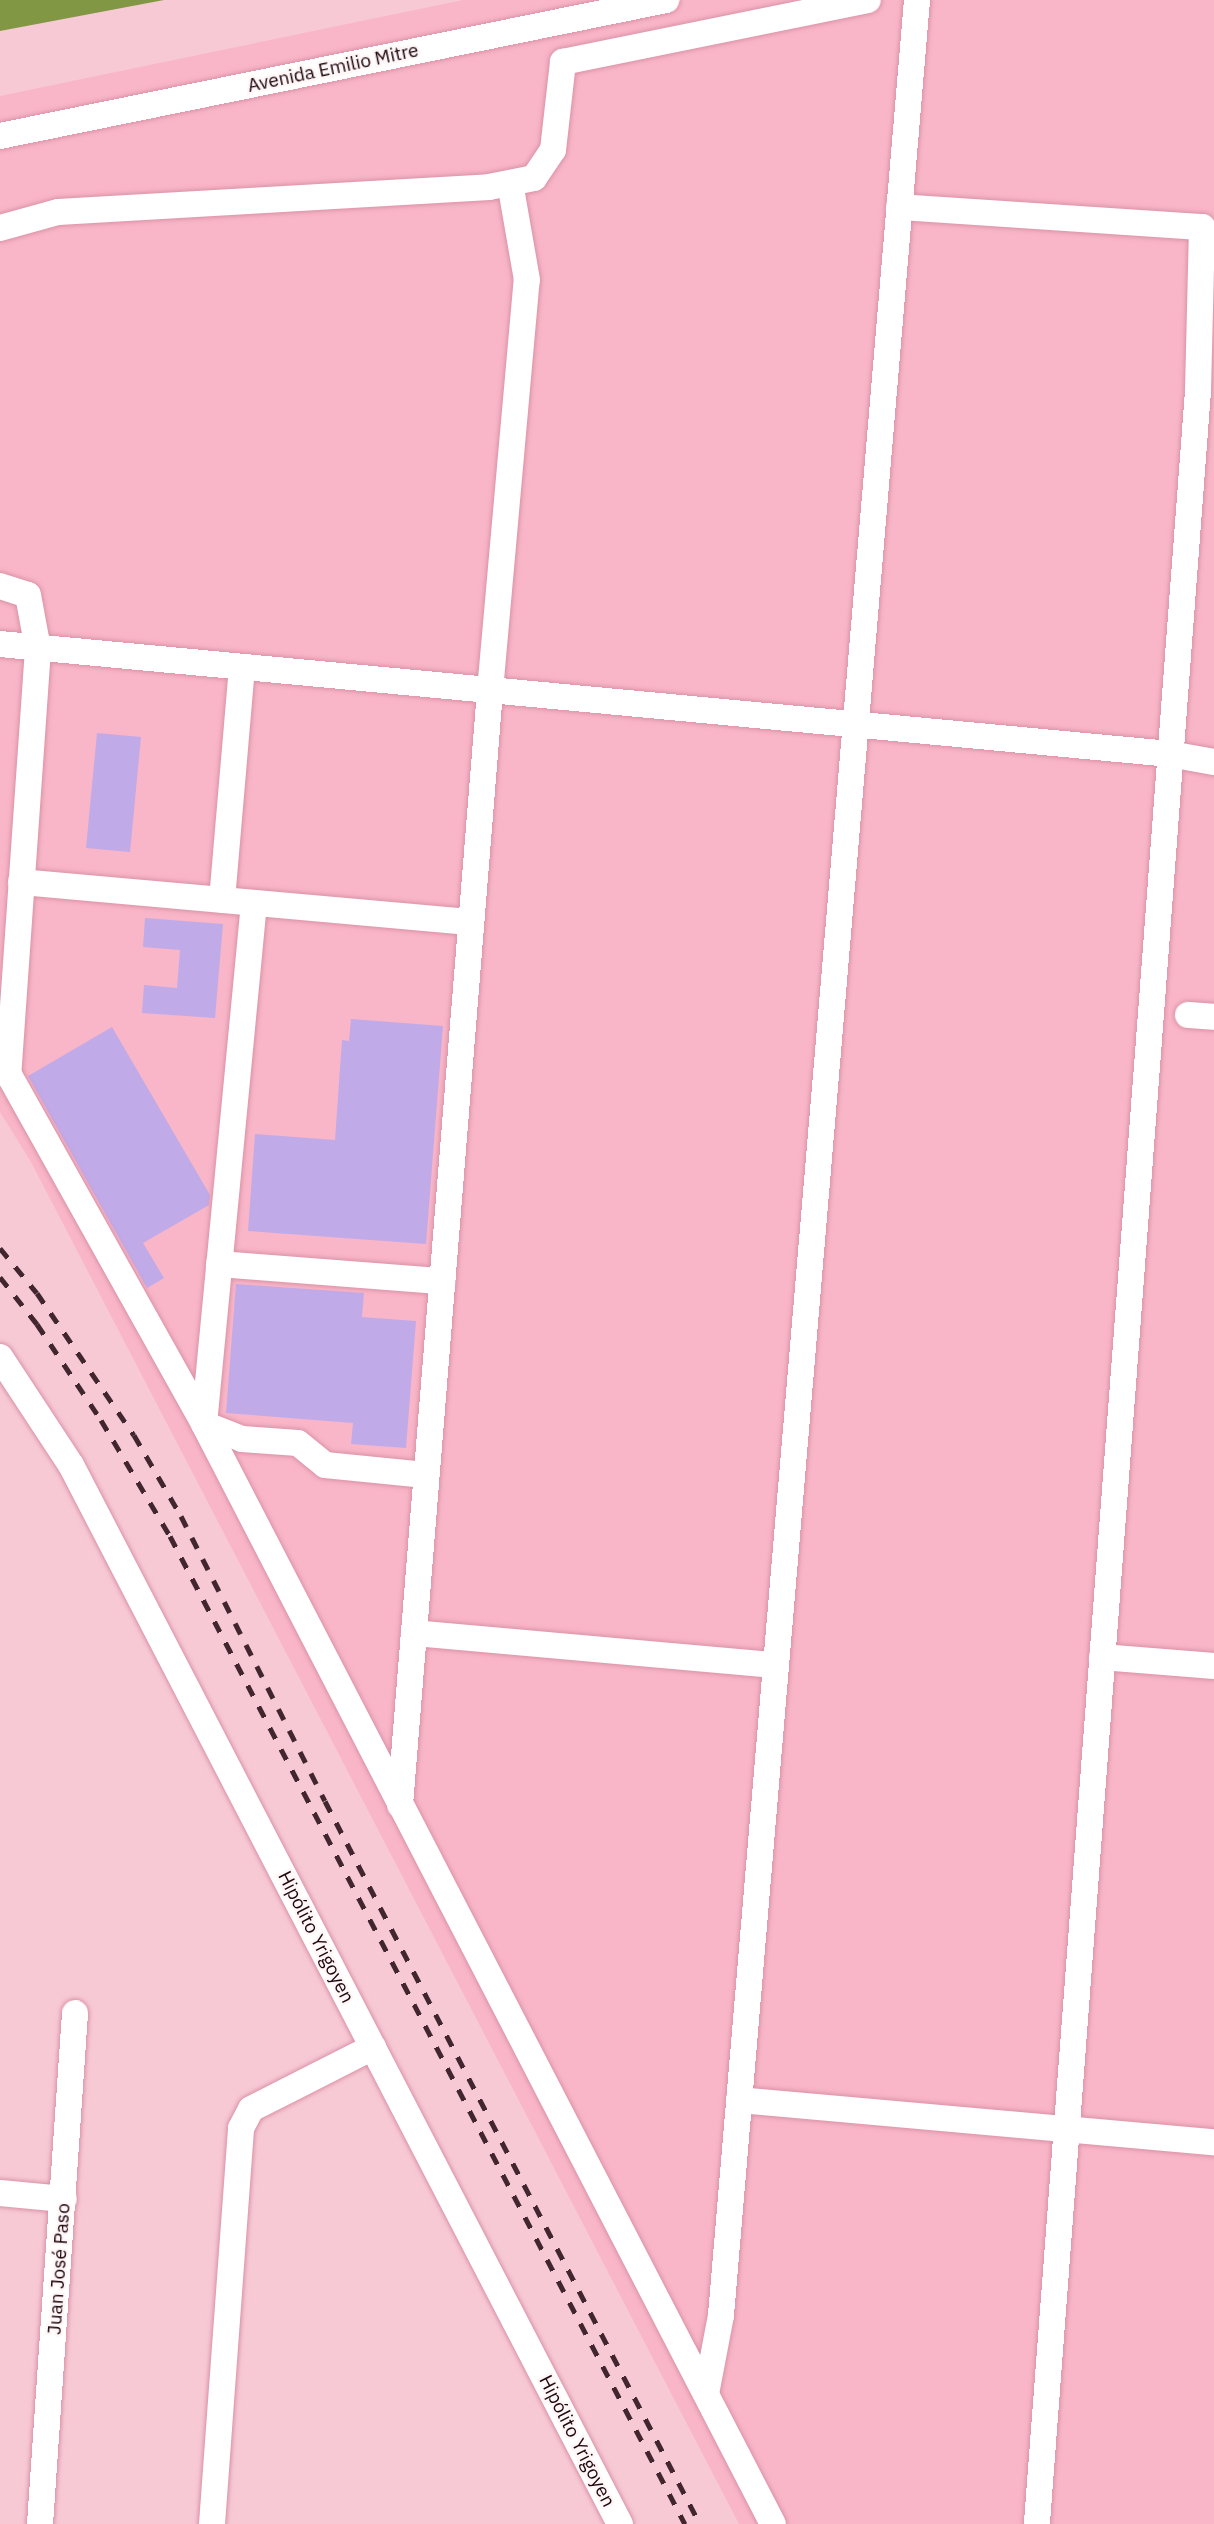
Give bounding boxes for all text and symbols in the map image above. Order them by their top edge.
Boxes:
street label: Avenida Emilio Mitre [245,39,421,97]
street label: Hipólito Yrigoyen [273,1867,359,2007]
street label: Juan José Paso [43,2202,75,2336]
street label: Hipólito Yrigoyen [534,2371,620,2511]

